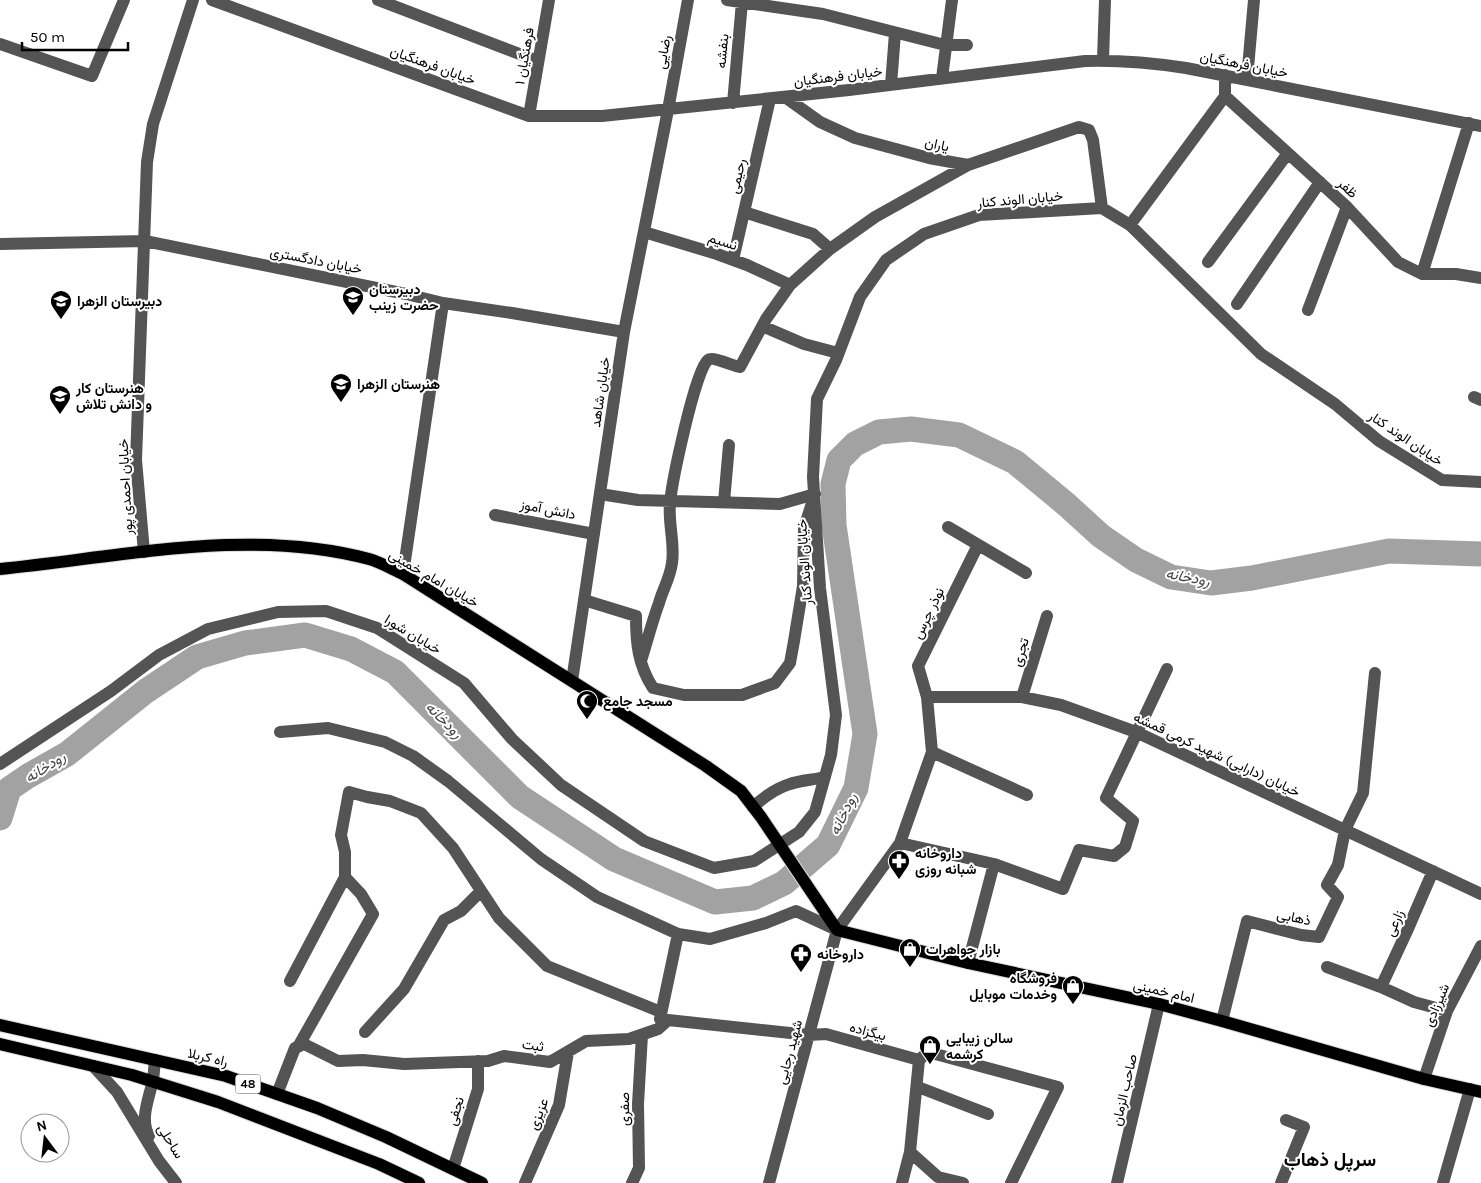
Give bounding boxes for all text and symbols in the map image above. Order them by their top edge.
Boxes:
scale bar [22,20,129,52]
street label: فرهنگیان ۱ [511,26,538,86]
text: 50 m [30,28,65,46]
street label: رضایی [652,33,675,71]
street label: بنفشه [713,33,732,69]
street label: خیابان فرهنگیان [388,42,478,89]
street label: خیابان فرهنگیان [1198,48,1289,81]
street label: خیابان فرهنگیان [793,63,883,90]
street label: یاران [923,134,951,155]
street label: رحیمی [725,157,750,195]
street label: ظفر [1333,174,1361,202]
street label: خیابان الوند کنار [975,187,1064,212]
street label: نسیم [706,229,740,254]
street label: خیابان دادگستری [268,243,363,278]
place label: دبیرستان حضرت زینب [369,281,439,314]
school or university icon: دبیرستان حضرت زینب [341,285,365,316]
school or university icon: دبیرستان الزهرا [49,289,73,320]
place label: دبیرستان الزهرا [77,293,162,310]
street label: خیابان شاهد [587,356,614,428]
school or university icon: هنرستان الزهرا [329,372,353,403]
place label: هنرستان الزهرا [357,376,440,393]
place label: هنرستان کار و دانش تلاش [75,380,152,413]
school or university icon: هنرستان کار و دانش تلاش [48,384,72,415]
street label: خیابان الوند کنار [1364,407,1446,470]
street label: خیابان احمدی پور [114,438,138,536]
street label: دانش آموز [518,496,577,523]
street label: خیابان الوند کنار [793,518,816,607]
street label: خیابان امام خمینی [386,546,482,611]
water label: رودخانه [1164,564,1212,590]
street label: نوذر چرس [909,585,949,642]
street label: خیابان شورا [381,611,444,658]
street label: تجری [1008,636,1033,669]
mosque icon: مسجد جامع [575,689,599,720]
place label: مسجد جامع [603,693,673,711]
water label: رودخانه [422,698,466,742]
street label: خیابان (دارابی) شهید کرمی قمشه [1131,708,1303,801]
water label: رودخانه [21,747,69,787]
water label: رودخانه [825,790,861,838]
place label: داروخانه شبانه روزی [915,845,977,878]
pharmacy icon: داروخانه شبانه روزی [887,849,911,880]
street label: ذهابی [1275,906,1313,929]
street label: زارعی [1381,907,1408,939]
shop icon: بازار جواهرات [898,937,922,968]
place label: بازار جواهرات [926,941,1001,958]
pharmacy icon: داروخانه [789,942,813,973]
place label: داروخانه [817,946,864,963]
place label: فروشگاه وخدمات موبایل [969,970,1057,1003]
shop icon: فروشگاه وخدمات موبایل [1061,974,1085,1005]
street label: امام خمینی [1132,976,1196,1007]
street label: شیرزادی [1420,981,1453,1029]
street label: شهید رجایی [773,1018,806,1086]
street label: بیگزاده [848,1018,888,1045]
place label: سالن زیبایی کرشمه [946,1030,1013,1063]
shop icon: سالن زیبایی کرشمه [918,1034,942,1065]
street label: ثبت [521,1036,545,1055]
street label: راه کربلا [186,1045,230,1070]
street label: صاحب الزمان [1108,1052,1141,1128]
road number: 48 [236,1074,260,1094]
street label: صفری [616,1092,633,1126]
street label: نجفی [443,1095,468,1128]
street label: عزیزی [525,1096,552,1133]
north arrow [20,1113,70,1163]
text: N [35,1116,49,1135]
street label: ساحلی [153,1121,188,1162]
district label: سرپل ذهاب [1284,1149,1376,1173]

